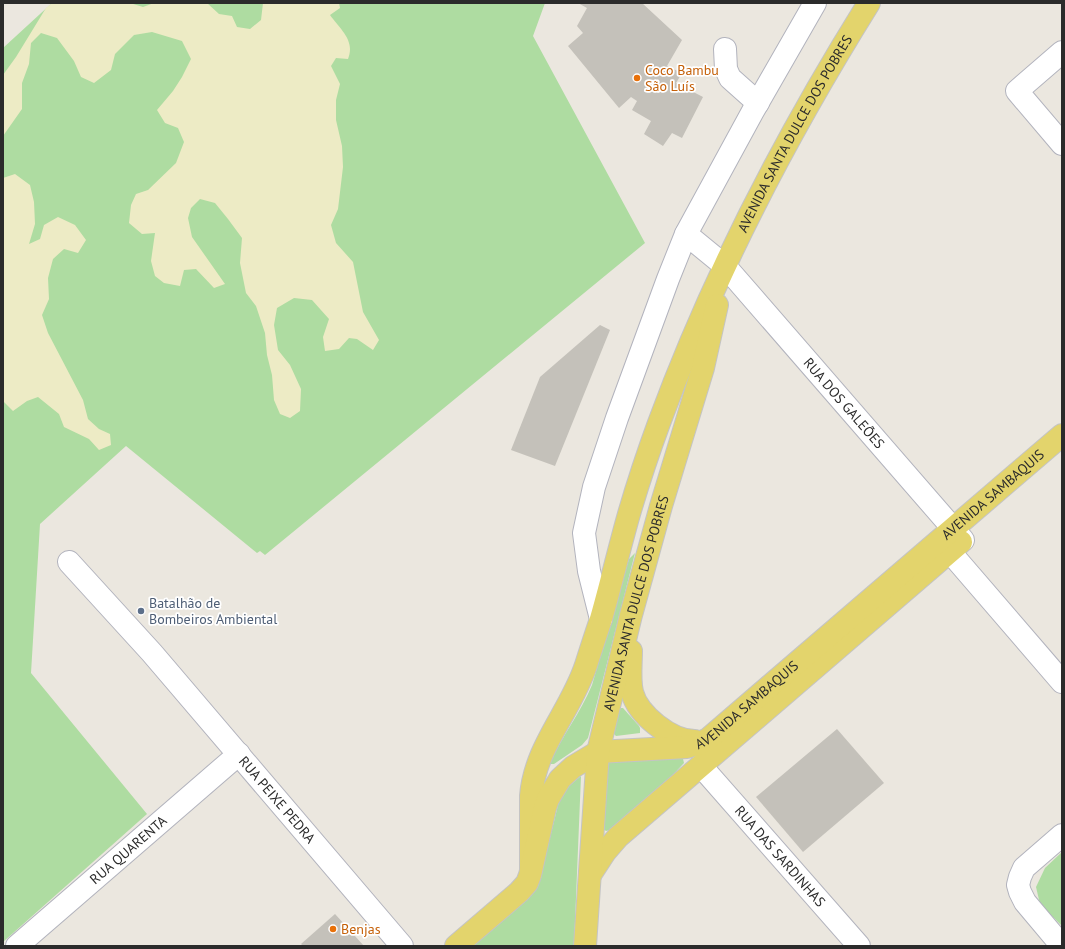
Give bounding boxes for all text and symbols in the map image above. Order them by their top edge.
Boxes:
street label: AVENIDA SANTA DULCE DOS POBRES [733,32,856,235]
place label: Coco Bambu São Luís [645,61,719,95]
marker: Coco Bambu São Luís [632,73,642,83]
street label: RUA DOS GALEÕES [800,354,889,452]
street label: AVENIDA SAMBAQUIS [938,445,1048,544]
street label: AVENIDA SANTA DULCE DOS POBRES [599,493,673,713]
place label: Batalhão de Bombeiros Ambiental [149,594,277,628]
marker: Batalhão de Bombeiros Ambiental [136,606,146,616]
street label: AVENIDA SAMBAQUIS [692,656,802,753]
street label: RUA PEIXE PEDRA [235,752,320,848]
street label: RUA DAS SARDINHAS [731,802,829,911]
street label: RUA QUARENTA [86,811,171,888]
place label: Benjas [341,920,381,938]
marker: Benjas [328,924,338,934]

